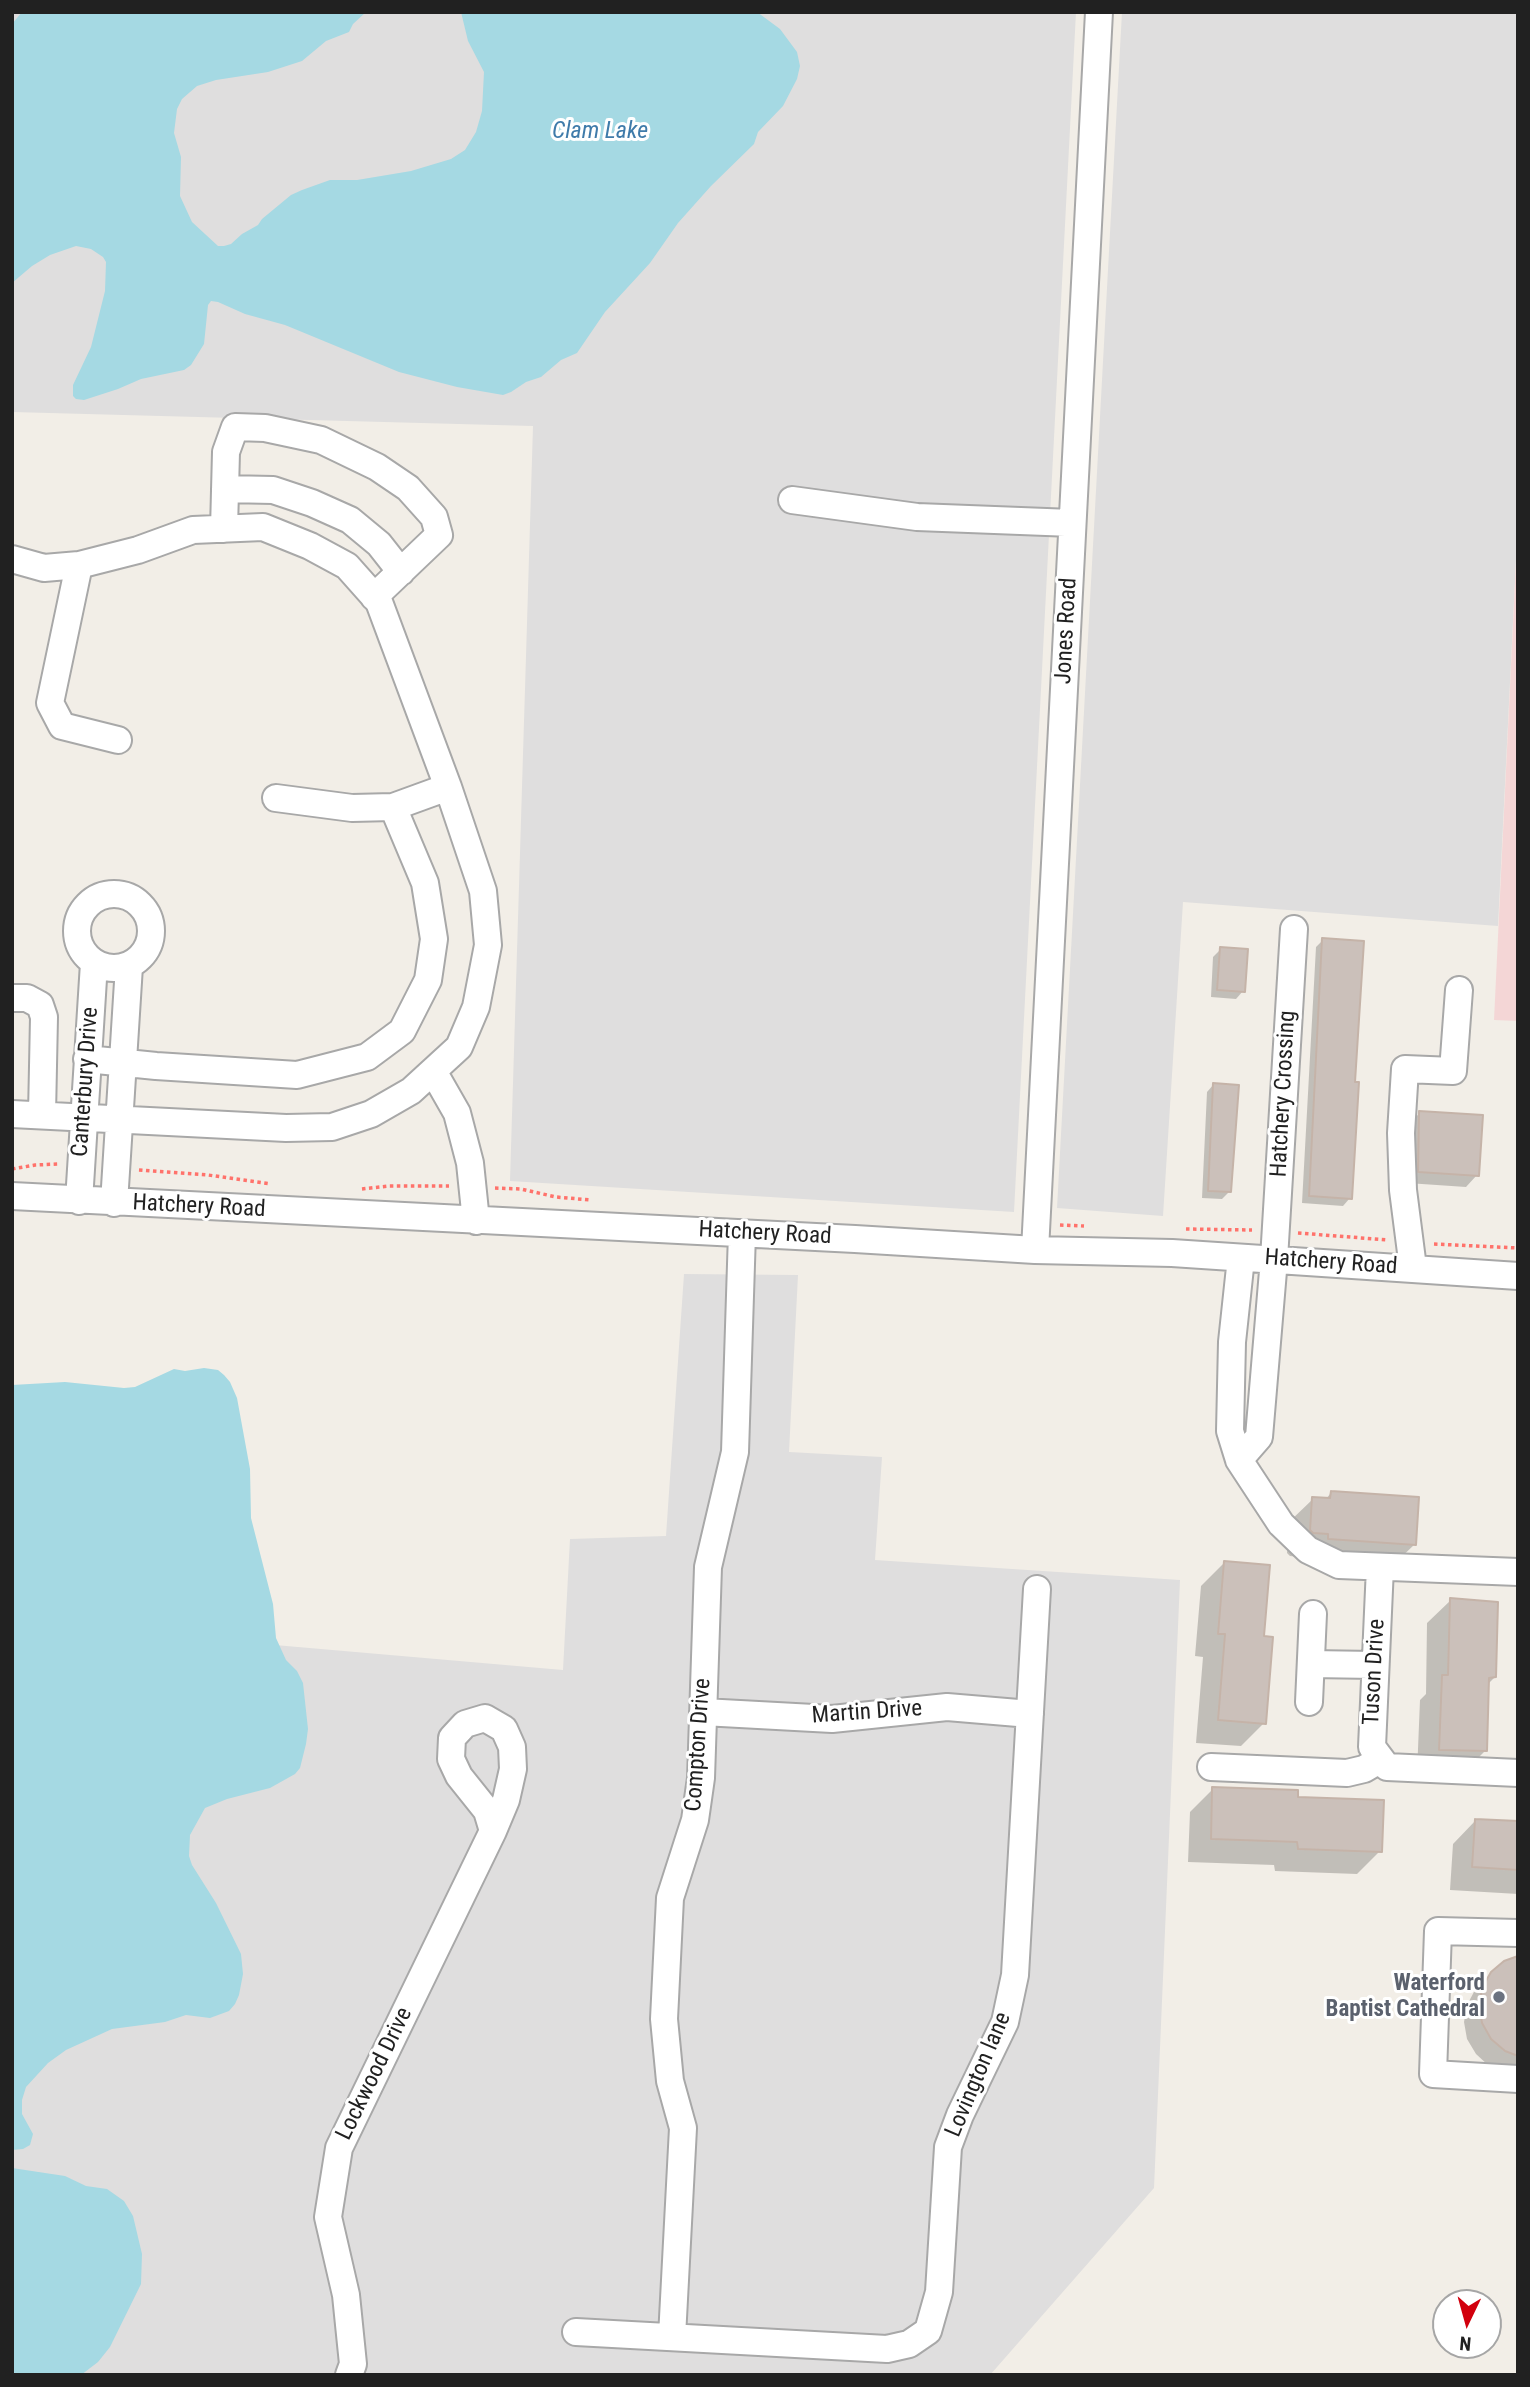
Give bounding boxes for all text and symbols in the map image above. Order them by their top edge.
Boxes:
water label: Clam Lake [552,118,648,146]
street label: Jones Road [1050,577,1084,685]
street label: Canterbury Drive [67,1006,105,1158]
street label: Hatchery Crossing [1266,1010,1302,1178]
street label: Hatchery Road [132,1190,266,1224]
street label: Hatchery Road [698,1217,832,1251]
street label: Hatchery Road [1264,1245,1398,1281]
street label: Tuson Drive [1358,1618,1392,1726]
street label: Compton Drive [681,1677,717,1813]
street label: Martin Drive [811,1695,923,1731]
place label: Waterford Baptist Cathedral [1326,1970,1485,2024]
marker: Waterford Baptist Cathedral [1491,1989,1507,2005]
street label: Lockwood Drive [331,2003,419,2145]
street label: Lovington lane [940,2009,1018,2141]
north arrow [1432,2289,1502,2359]
text: N [1459,2331,1472,2355]

